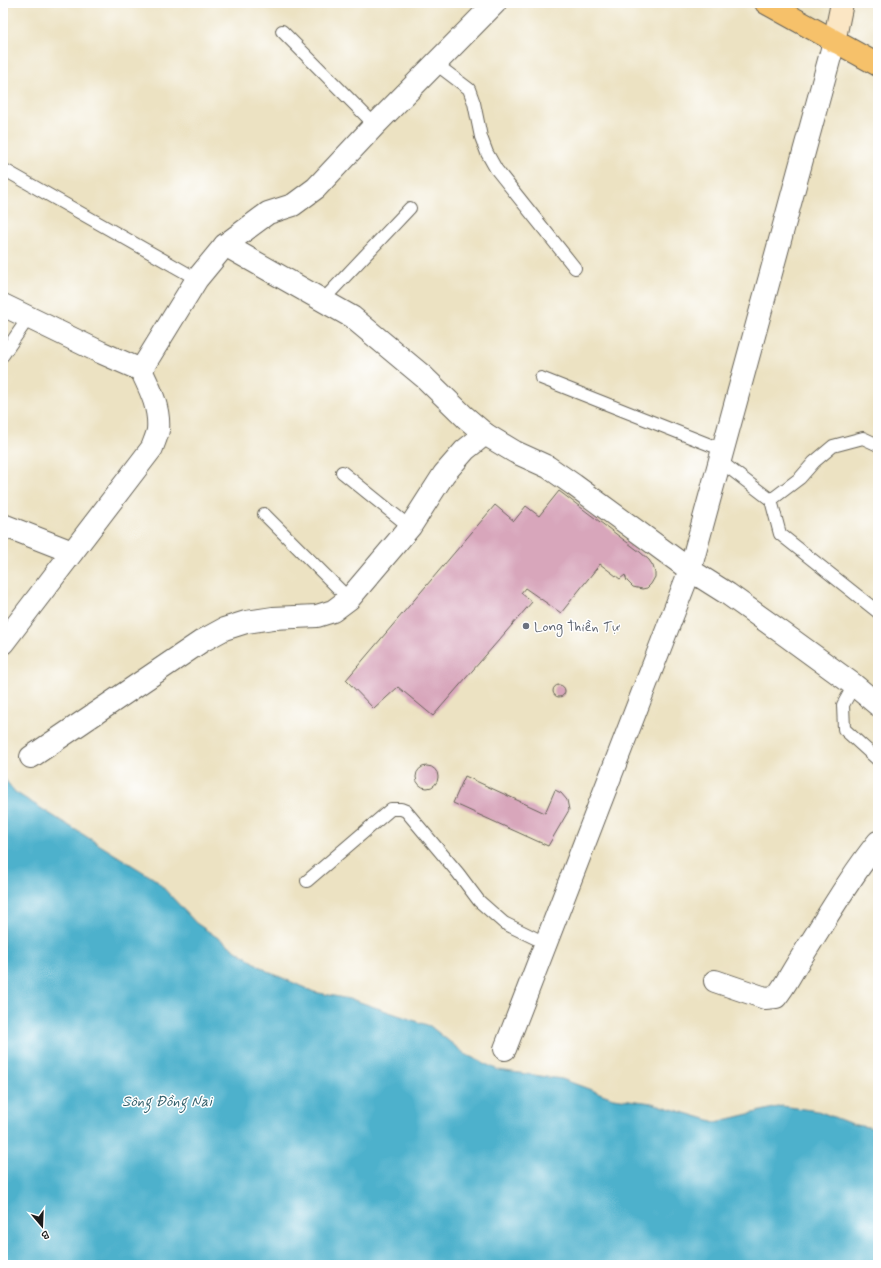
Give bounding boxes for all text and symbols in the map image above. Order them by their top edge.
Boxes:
place label: Long Thiền Tự [534,618,620,637]
marker: Long Thiền Tự [521,621,531,631]
water label: Sông Đồng Nai [122,1092,213,1114]
north arrow [22,1206,62,1246]
text: B [39,1227,51,1242]

